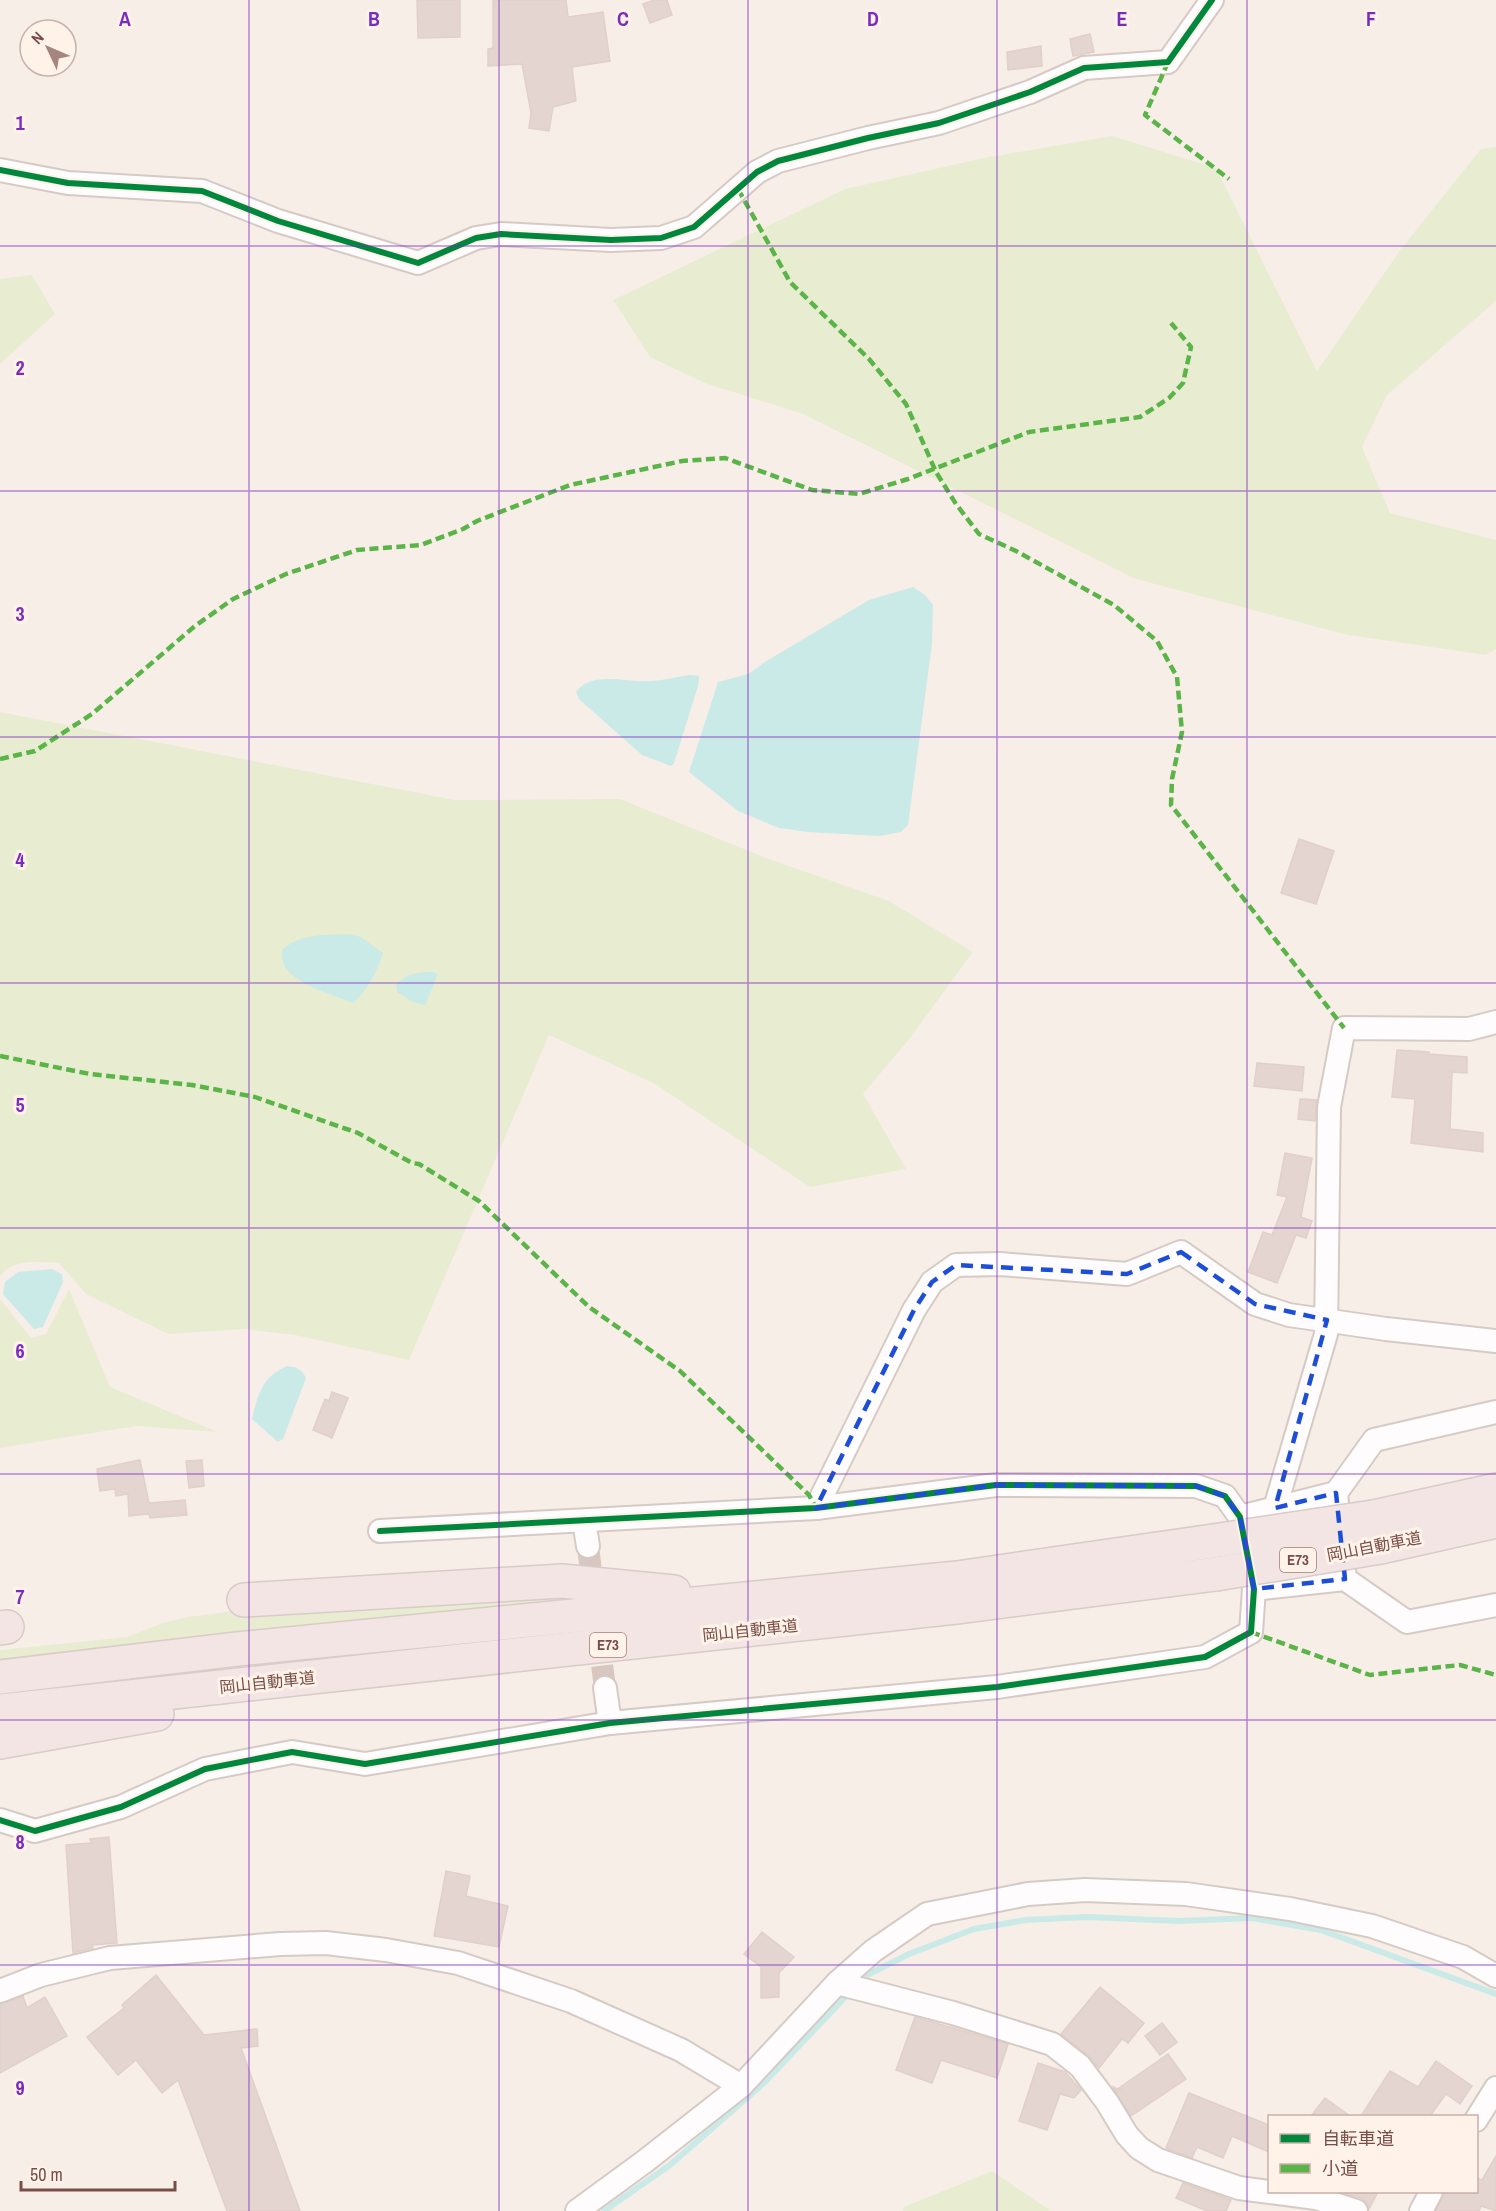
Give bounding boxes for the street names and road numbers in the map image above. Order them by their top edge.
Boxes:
street label: 岡山自動車道 [1325,1526,1423,1566]
road number: E73 [1280,1548,1316,1572]
street label: 岡山自動車道 [701,1614,799,1646]
road number: E73 [590,1633,626,1657]
street label: 岡山自動車道 [218,1666,316,1698]

